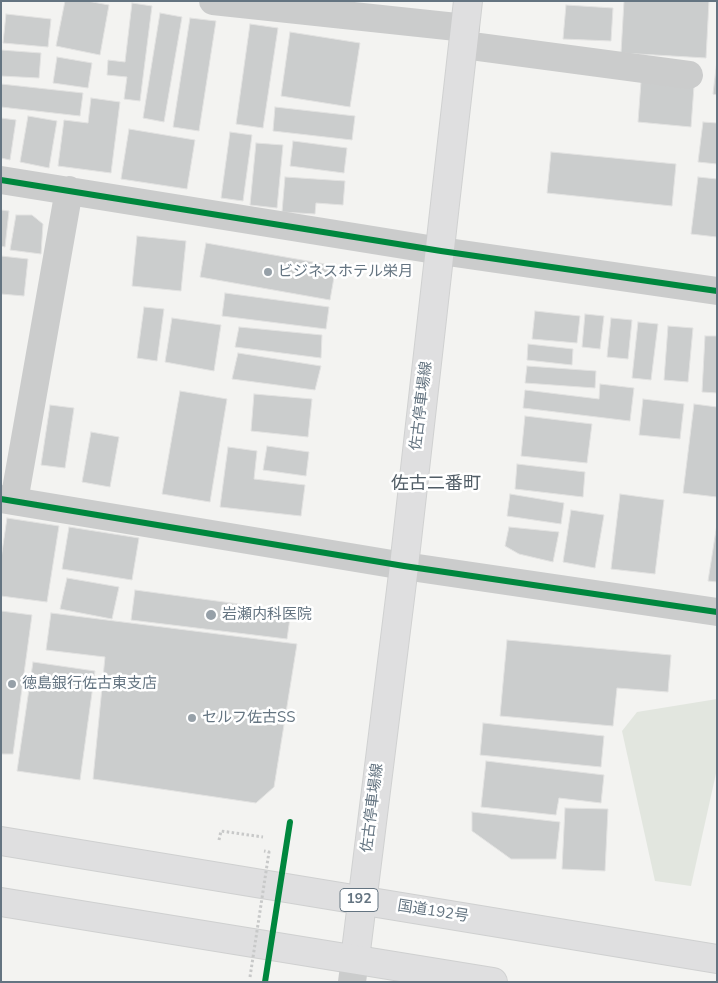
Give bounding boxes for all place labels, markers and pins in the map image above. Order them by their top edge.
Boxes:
place label: ビジネスホテル栄月 [278,263,413,281]
marker: ビジネスホテル栄月 [262,266,274,278]
place label: 岩瀬内科医院 [222,606,312,624]
marker: 岩瀬内科医院 [204,608,218,622]
place label: 徳島銀行佐古東支店 [22,675,157,693]
marker: 徳島銀行佐古東支店 [6,678,18,690]
place label: セルフ佐古SS [202,709,295,727]
marker: セルフ佐古SS [186,712,198,724]

